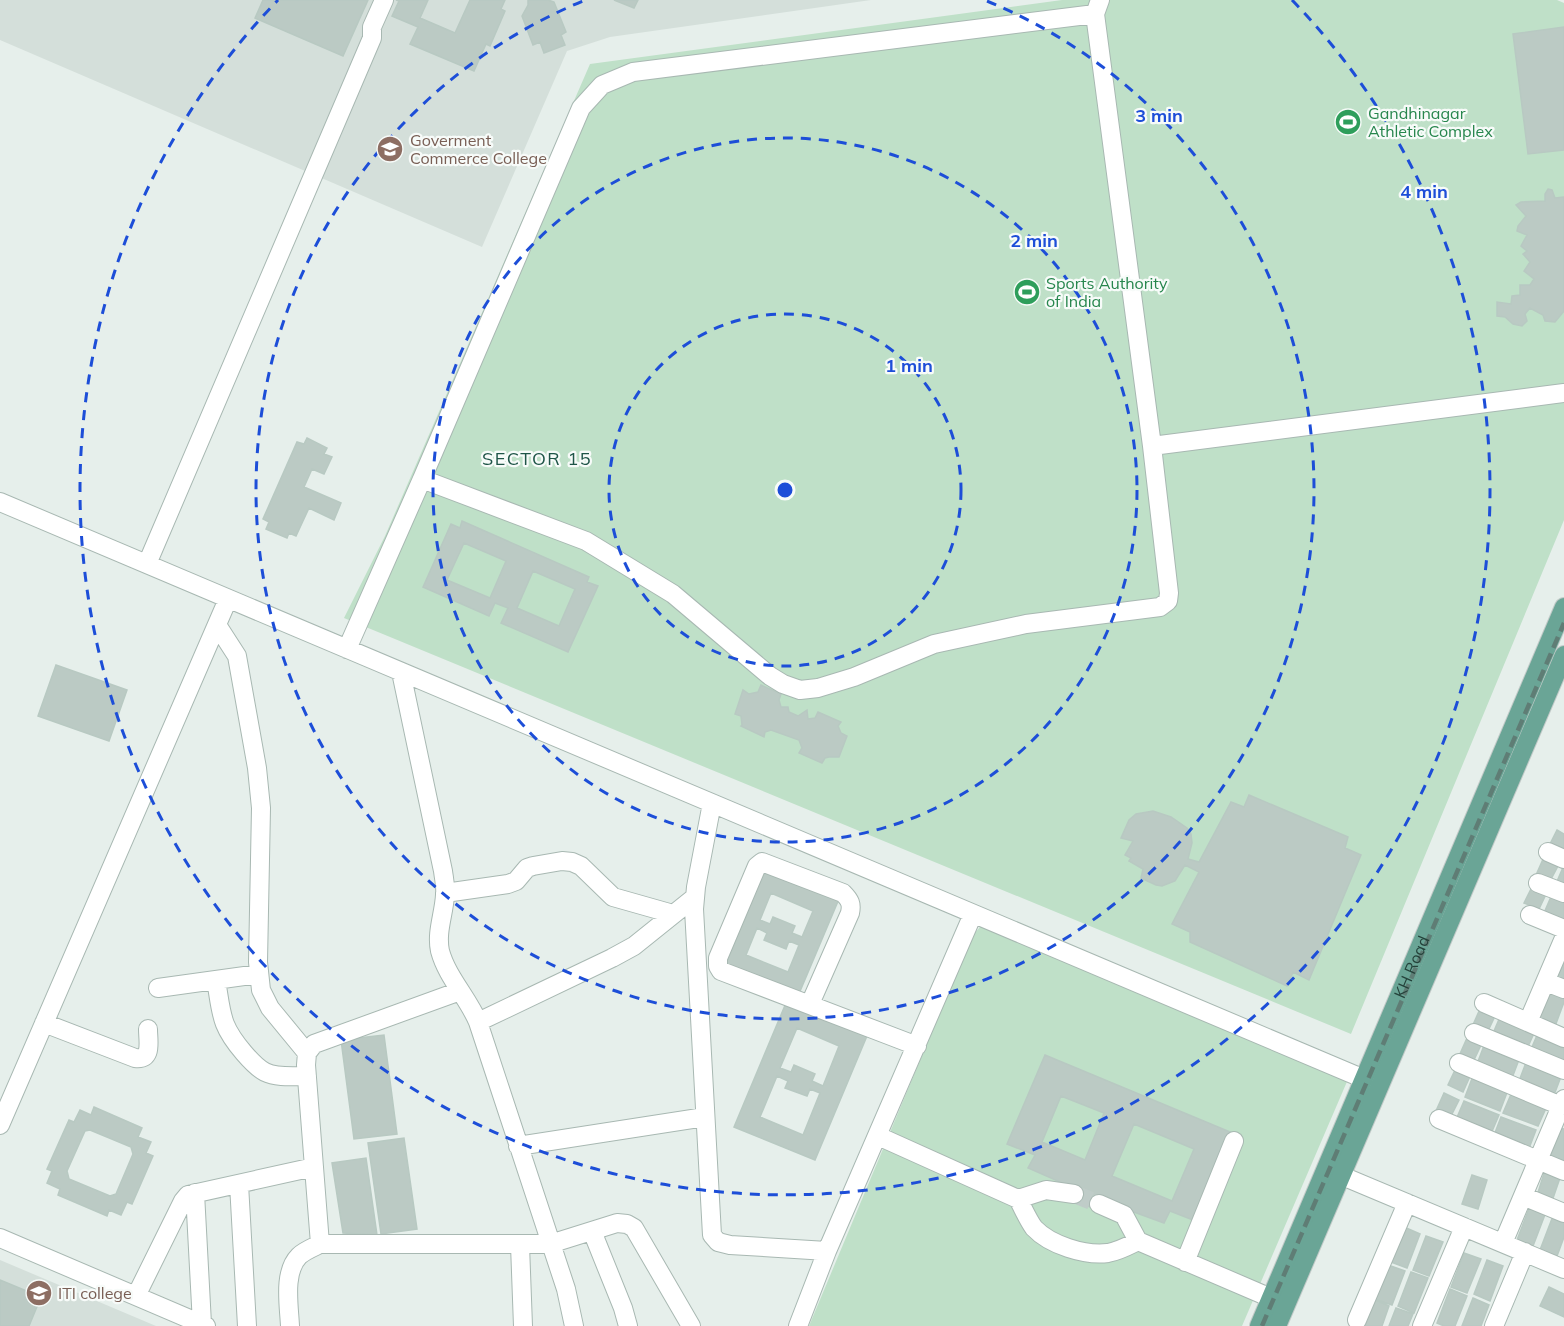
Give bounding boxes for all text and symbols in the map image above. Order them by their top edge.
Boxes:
place label: Gandhinagar Athletic Complex [1368,103,1493,141]
text: 3 min [1135,104,1183,127]
sports icon: Gandhinagar Athletic Complex [1333,107,1363,137]
place label: Goverment Commerce College [410,130,547,168]
school or university icon: Goverment Commerce College [375,134,405,164]
text: 4 min [1400,180,1448,203]
text: 2 min [1010,229,1058,252]
place label: Sports Authority of India [1046,273,1168,311]
sports icon: Sports Authority of India [1012,277,1042,307]
text: 1 min [885,354,933,377]
district label: SECTOR 15 [482,447,592,470]
centre of rings [775,480,795,500]
street label: KH Road [1389,933,1433,1001]
school or university icon: ITI college [24,1278,54,1308]
place label: ITI college [58,1283,132,1303]

